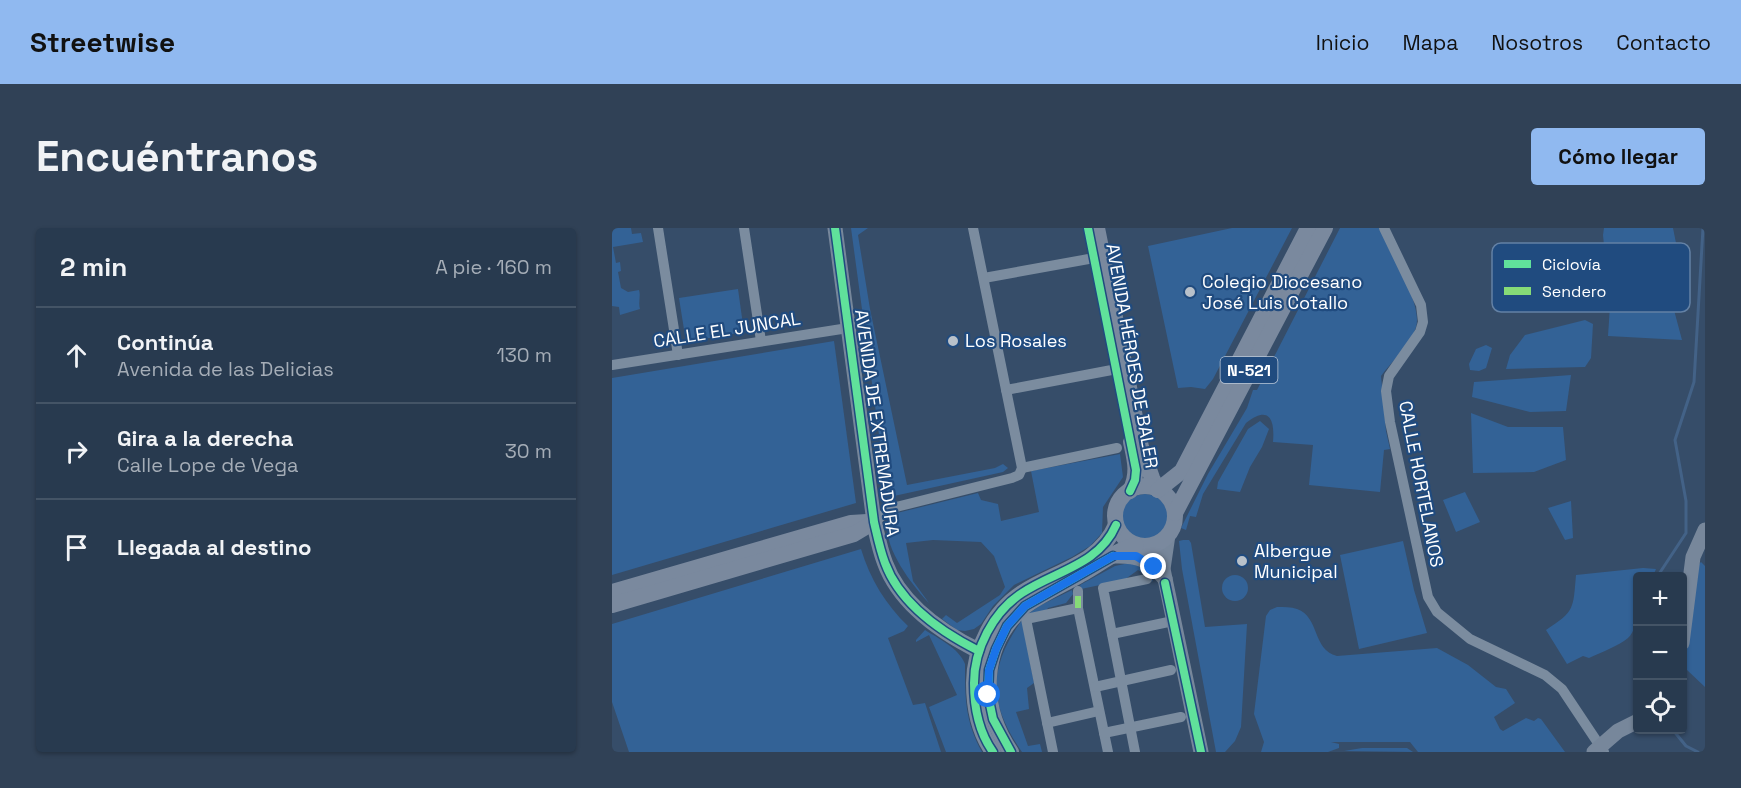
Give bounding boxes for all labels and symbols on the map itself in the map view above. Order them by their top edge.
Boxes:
street label: AVENIDA HÉROES DE BALER [1101,242,1164,470]
legend [1492,243,1690,312]
text: Ciclovía [1542,254,1601,275]
place label: Colegio Diocesano José Luis Cotallo [1202,270,1362,314]
text: Sendero [1542,281,1607,302]
marker: Colegio Diocesano José Luis Cotallo [1183,285,1197,299]
street label: CALLE EL JUNCAL [652,307,802,352]
street label: AVENIDA DE EXTREMADURA [850,308,905,538]
place label: Los Rosales [965,329,1067,352]
marker: Los Rosales [946,334,960,348]
road number: N-521 [1220,357,1278,383]
street label: CALLE HORTELANOS [1394,399,1449,569]
place label: Albergue Municipal [1254,539,1338,583]
route end [1140,553,1166,579]
marker: Albergue Municipal [1235,554,1249,568]
route start [974,681,1000,707]

